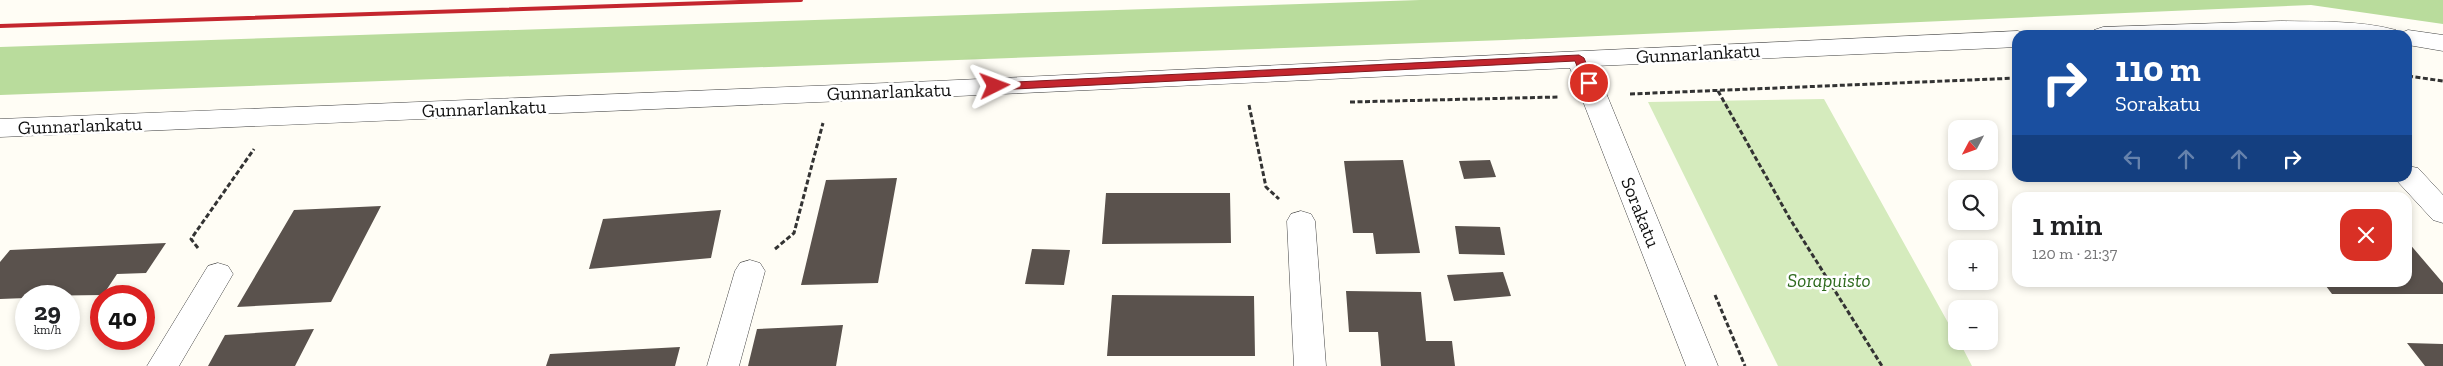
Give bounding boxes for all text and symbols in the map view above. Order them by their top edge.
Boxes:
street label: Gunnarlankatu [1635,39,1761,68]
text: 110 m [2115,48,2201,90]
icon: right [2032,50,2097,115]
position arrow [968,59,1020,111]
pin [1568,62,1610,104]
icon: arrive [1575,69,1603,97]
street label: Gunnarlankatu [826,78,952,105]
text: Sorakatu [2115,90,2200,117]
street label: Gunnarlankatu [421,95,547,122]
street label: Gunnarlankatu [17,112,143,139]
north arrow [1948,120,1998,170]
map controls [1948,120,1998,350]
icon: left [2119,145,2147,173]
icon: ahead [2172,145,2200,173]
icon: ahead [2225,145,2253,173]
icon: right [2278,145,2306,173]
street label: Sorakatu [1616,174,1665,251]
button: search [1948,180,1998,230]
text: 1 min [2032,207,2102,243]
button: close [2340,209,2392,261]
button: + [1948,240,1998,290]
text: 120 m · 21:37 [2032,244,2117,263]
park label: Sorapuisto [1787,269,1871,292]
speed limit sign: 40 [90,285,155,350]
text: 29 [34,296,61,326]
button: − [1948,300,1998,350]
text: km/h [34,323,61,337]

